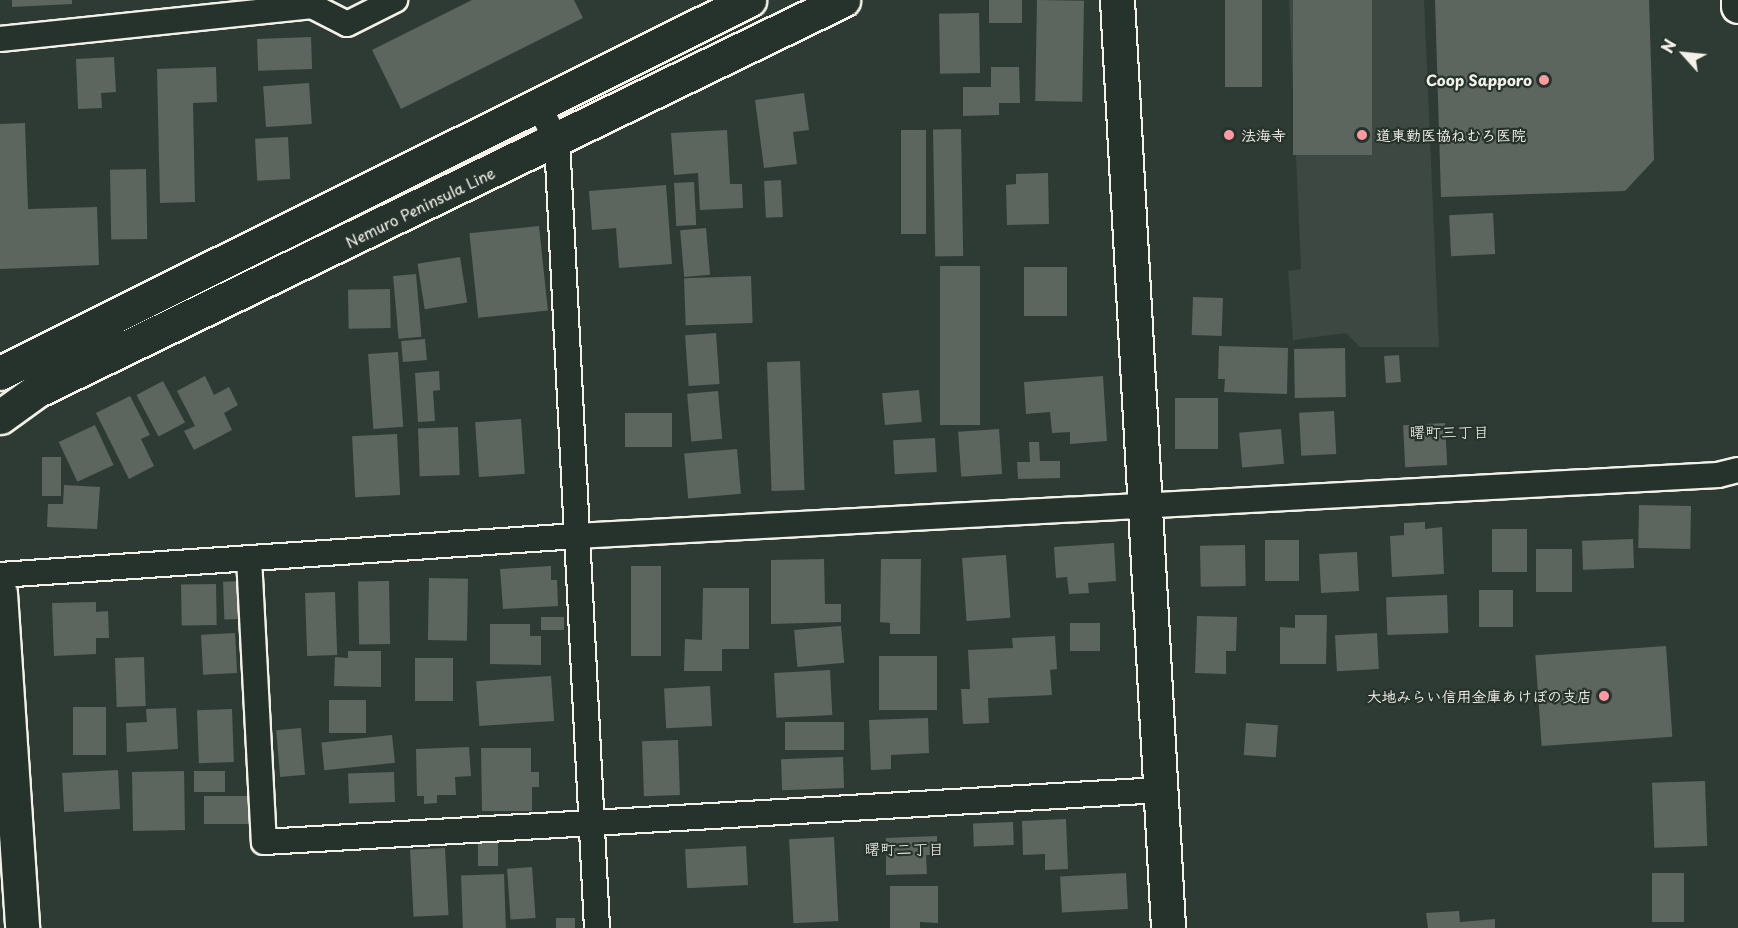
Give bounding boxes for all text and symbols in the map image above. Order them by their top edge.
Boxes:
north arrow [1654,24,1714,84]
text: N [1654,35,1682,57]
place label: Coop Sapporo [1426,71,1532,89]
marker: Coop Sapporo [1537,73,1551,87]
place label: 法海寺 [1241,126,1286,144]
marker: 道東勤医協ねむろ医院 [1353,126,1371,144]
place label: 道東勤医協ねむろ医院 [1376,126,1526,144]
marker: 法海寺 [1222,128,1236,142]
street label: Nemuro Peninsula Line [342,163,498,251]
district label: 曙町三丁目 [1409,421,1489,441]
place label: 大地みらい信用金庫あけぼの支店 [1367,687,1592,705]
marker: 大地みらい信用金庫あけぼの支店 [1597,689,1611,703]
district label: 曙町二丁目 [864,838,944,858]

